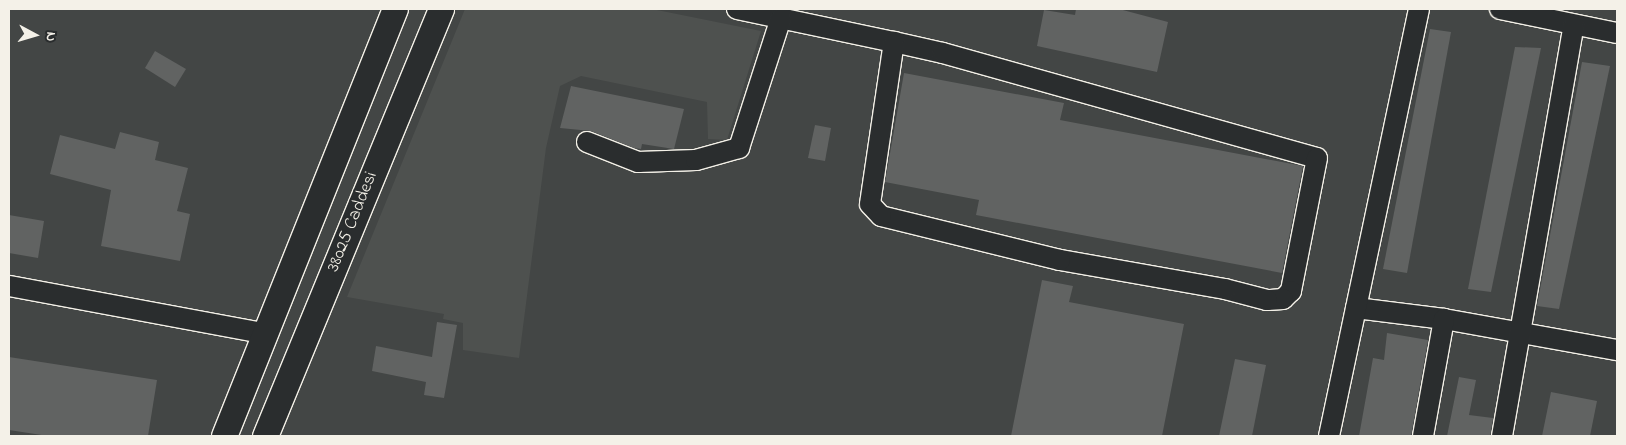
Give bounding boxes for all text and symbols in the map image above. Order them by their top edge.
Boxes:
north arrow [10,10,60,60]
text: N [39,31,61,42]
street label: 38025 Caddesi [323,169,383,275]

